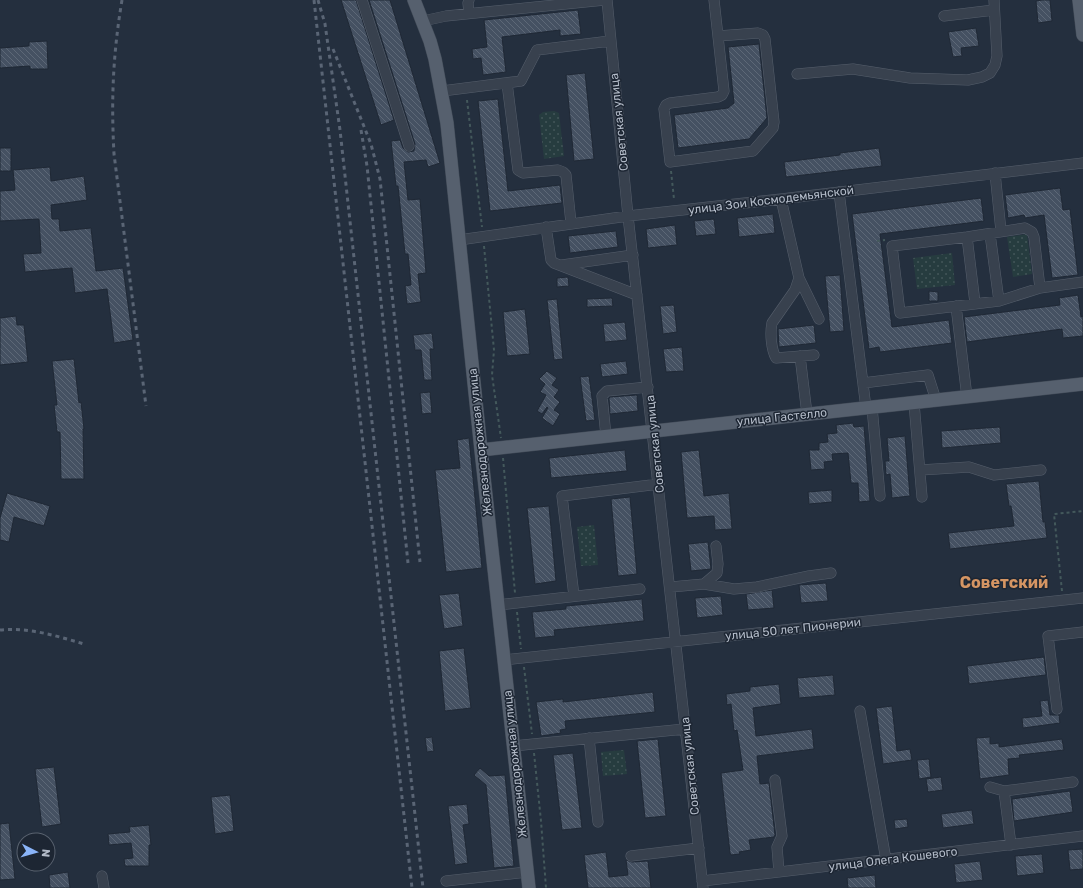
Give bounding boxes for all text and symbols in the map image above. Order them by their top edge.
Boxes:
street label: Советская улица [607,72,631,172]
street label: улица Зои Космодемьянской [687,183,855,217]
street label: Железнодорожная улица [465,368,495,516]
street label: Советская улица [643,394,667,494]
street label: улица Гастелло [736,405,828,429]
district label: Советский [960,573,1048,592]
street label: улица 50 лет Пионерии [724,615,862,643]
street label: Железнодорожная улица [500,690,530,838]
street label: Советская улица [678,716,702,816]
north arrow [16,832,56,872]
street label: улица Олега Кошевого [828,844,958,874]
text: N [39,848,52,858]

